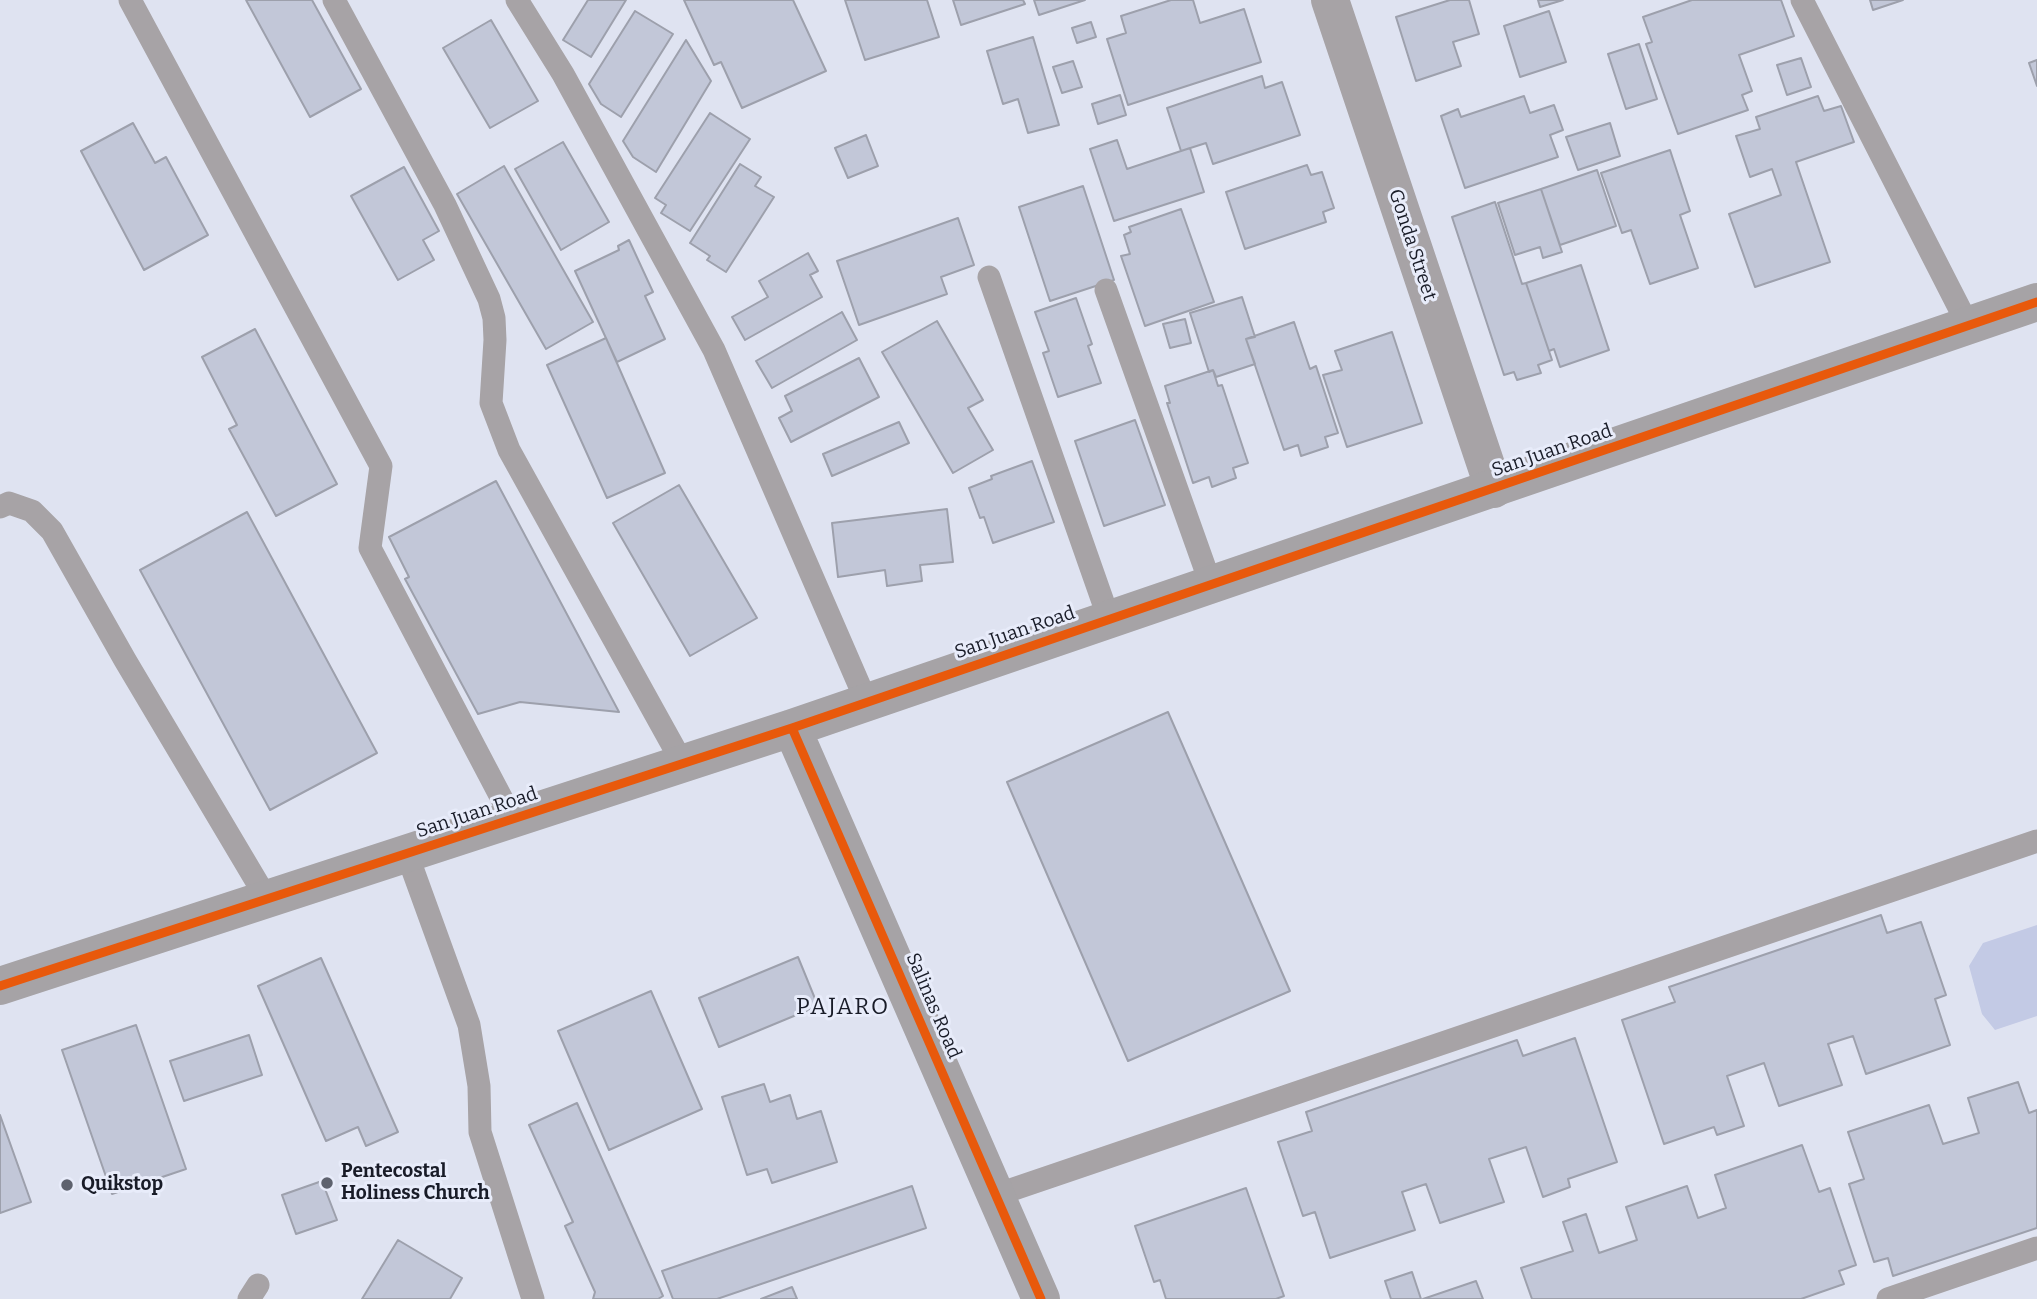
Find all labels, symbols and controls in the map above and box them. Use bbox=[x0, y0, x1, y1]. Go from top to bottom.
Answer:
street label: Gonda Street bbox=[1383, 186, 1441, 304]
street label: San Juan Road bbox=[1489, 420, 1615, 482]
street label: San Juan Road bbox=[952, 602, 1078, 664]
street label: San Juan Road bbox=[414, 783, 540, 843]
street label: Salinas Road bbox=[901, 950, 965, 1062]
district label: PAJARO bbox=[797, 994, 889, 1022]
place label: Pentecostal Holiness Church bbox=[341, 1161, 489, 1205]
place label: Quikstop bbox=[81, 1174, 163, 1196]
marker: Pentecostal Holiness Church bbox=[319, 1175, 335, 1191]
marker: Quikstop bbox=[59, 1177, 75, 1193]

